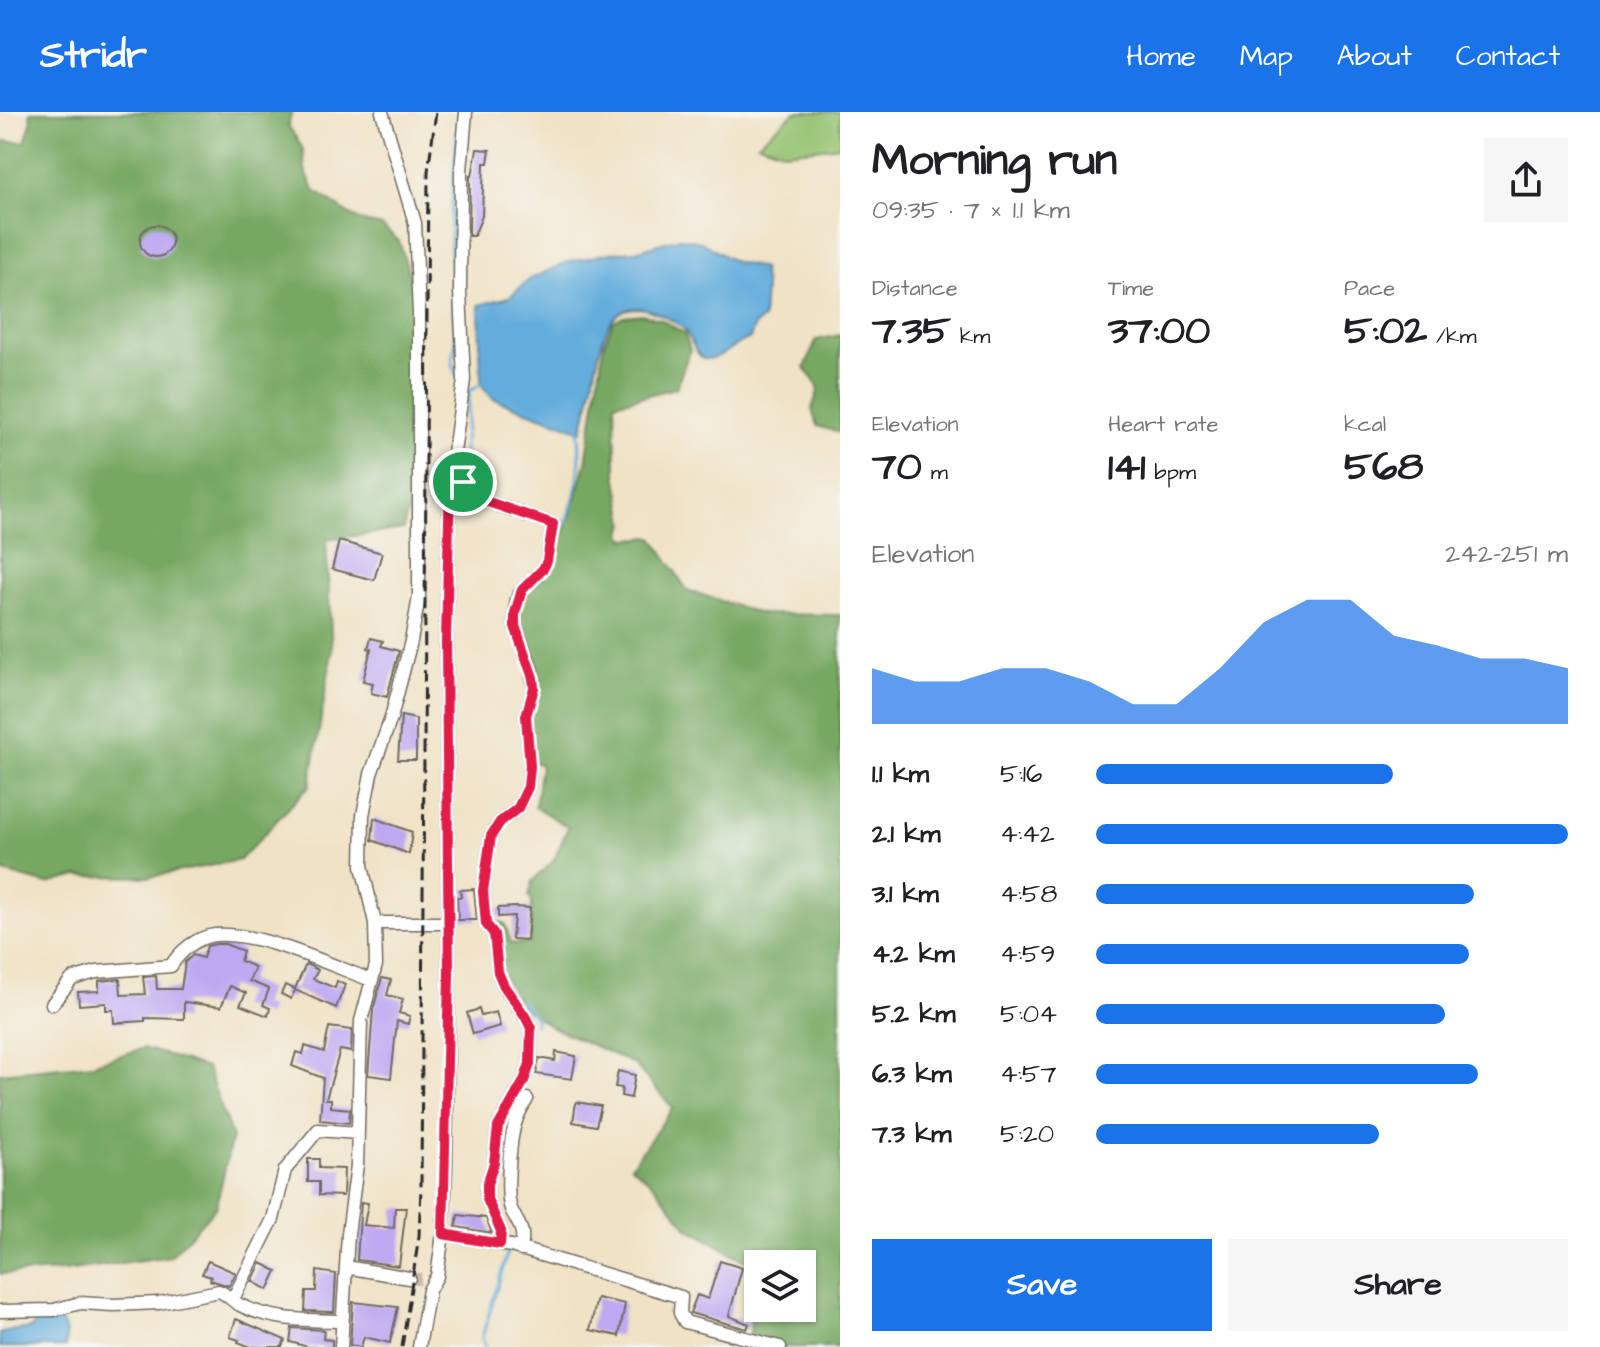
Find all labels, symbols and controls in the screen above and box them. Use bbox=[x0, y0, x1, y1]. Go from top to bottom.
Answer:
text: Stridr bbox=[40, 30, 147, 82]
text: Home bbox=[1126, 37, 1196, 76]
text: Map bbox=[1240, 37, 1293, 76]
text: About bbox=[1337, 37, 1412, 76]
text: Contact bbox=[1456, 37, 1560, 76]
text: Morning run bbox=[872, 131, 1117, 192]
button: share bbox=[1484, 138, 1568, 222]
text: 09:35 · 7 × 1.1 km bbox=[872, 192, 1070, 228]
text: Distance bbox=[872, 273, 958, 304]
text: Time bbox=[1108, 273, 1154, 304]
text: Pace bbox=[1344, 273, 1395, 304]
text: 7.35 bbox=[872, 304, 951, 359]
text: 37:00 bbox=[1108, 304, 1210, 359]
text: 5:02 bbox=[1344, 304, 1427, 359]
text: km bbox=[951, 321, 990, 352]
text: /km bbox=[1427, 321, 1477, 352]
text: Elevation bbox=[872, 409, 959, 440]
text: Heart rate bbox=[1108, 409, 1218, 440]
text: kcal bbox=[1344, 409, 1386, 440]
text: 70 bbox=[872, 440, 922, 495]
text: 141 bbox=[1108, 440, 1145, 495]
text: 568 bbox=[1344, 440, 1423, 495]
pin bbox=[429, 448, 497, 516]
text: m bbox=[922, 457, 948, 488]
text: bpm bbox=[1145, 457, 1196, 488]
icon: arrive bbox=[441, 460, 485, 504]
text: Elevation bbox=[872, 536, 974, 572]
text: 242–251 m bbox=[1445, 536, 1568, 572]
text: 1.1 km bbox=[872, 756, 929, 792]
text: 5:16 bbox=[1000, 756, 1042, 792]
text: 2.1 km bbox=[872, 816, 940, 852]
text: 4:42 bbox=[1000, 816, 1055, 852]
text: 3.1 km bbox=[872, 876, 939, 912]
text: 4:58 bbox=[1000, 876, 1057, 912]
text: 4.2 km bbox=[872, 936, 955, 972]
text: 4:59 bbox=[1000, 936, 1055, 972]
text: 5.2 km bbox=[872, 996, 956, 1032]
text: 5:04 bbox=[1000, 996, 1057, 1032]
text: 6.3 km bbox=[872, 1056, 952, 1092]
text: 4:57 bbox=[1000, 1056, 1056, 1092]
text: 7.3 km bbox=[872, 1116, 952, 1152]
text: 5:20 bbox=[1000, 1116, 1054, 1152]
button: Save bbox=[872, 1239, 1212, 1331]
button: Share bbox=[1228, 1239, 1568, 1331]
map controls bbox=[744, 1250, 816, 1322]
button: layers bbox=[744, 1250, 816, 1322]

